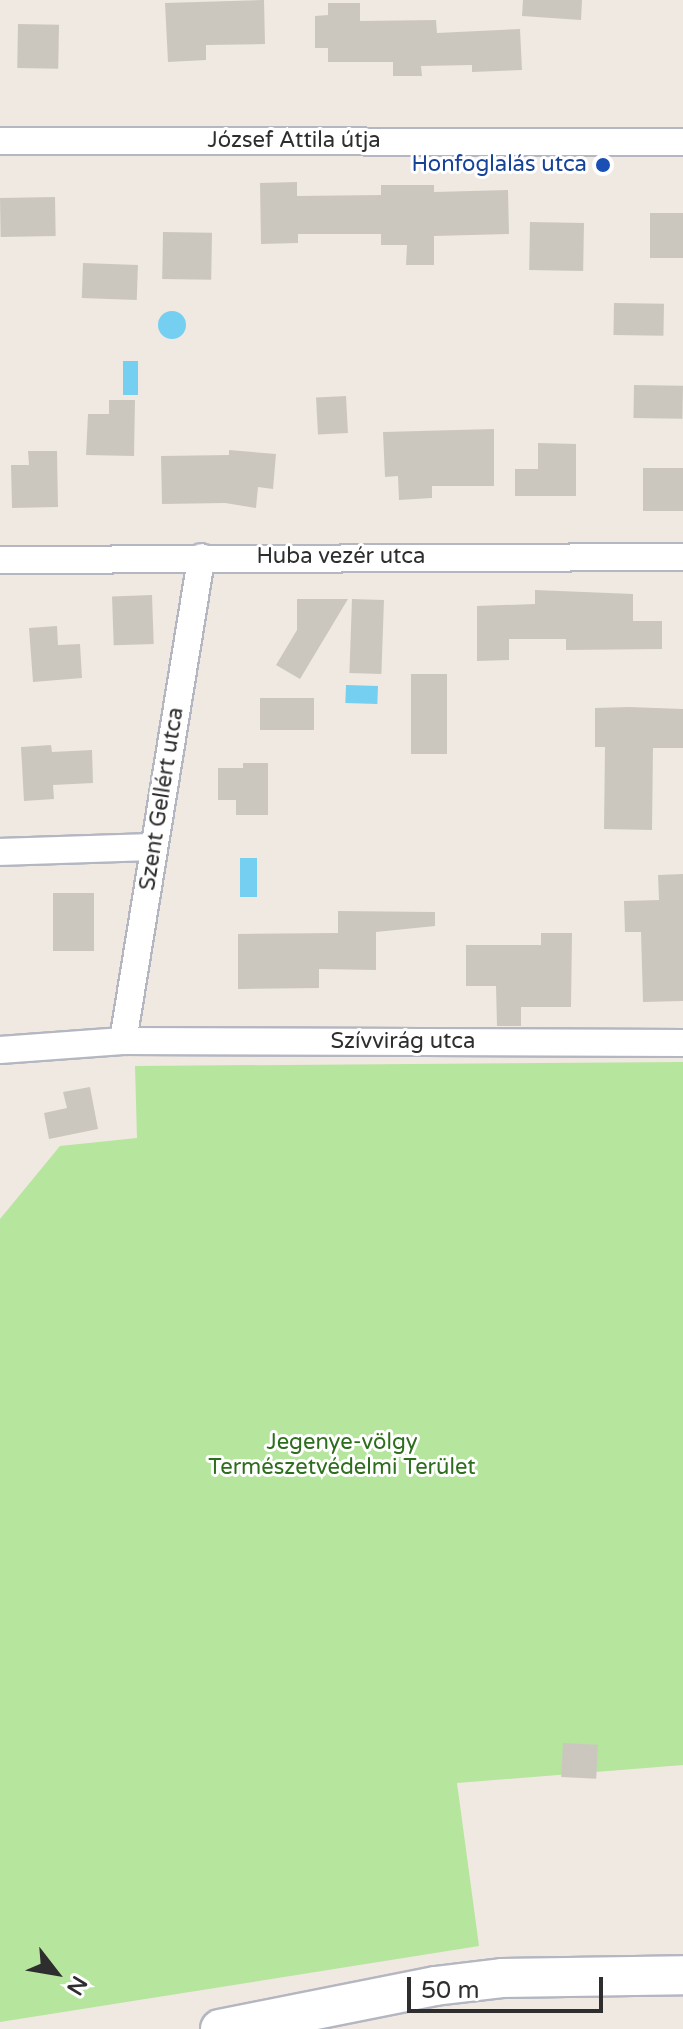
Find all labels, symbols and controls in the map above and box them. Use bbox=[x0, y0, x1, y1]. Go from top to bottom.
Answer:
street label: József Attila útja bbox=[207, 128, 381, 154]
place label: Honfoglalás utca bbox=[411, 152, 587, 178]
marker: Honfoglalás utca bbox=[594, 156, 612, 174]
street label: Huba vezér utca bbox=[257, 544, 425, 570]
street label: Szent Gellért utca bbox=[134, 706, 190, 892]
street label: Szívvirág utca bbox=[331, 1029, 475, 1055]
park label: Jegenye-völgy Természetvédelmi Terület bbox=[208, 1429, 476, 1480]
north arrow bbox=[16, 1933, 96, 2013]
scale bar bbox=[411, 1961, 607, 2011]
text: N bbox=[61, 1971, 92, 2000]
text: 50 m bbox=[421, 1976, 479, 2005]

